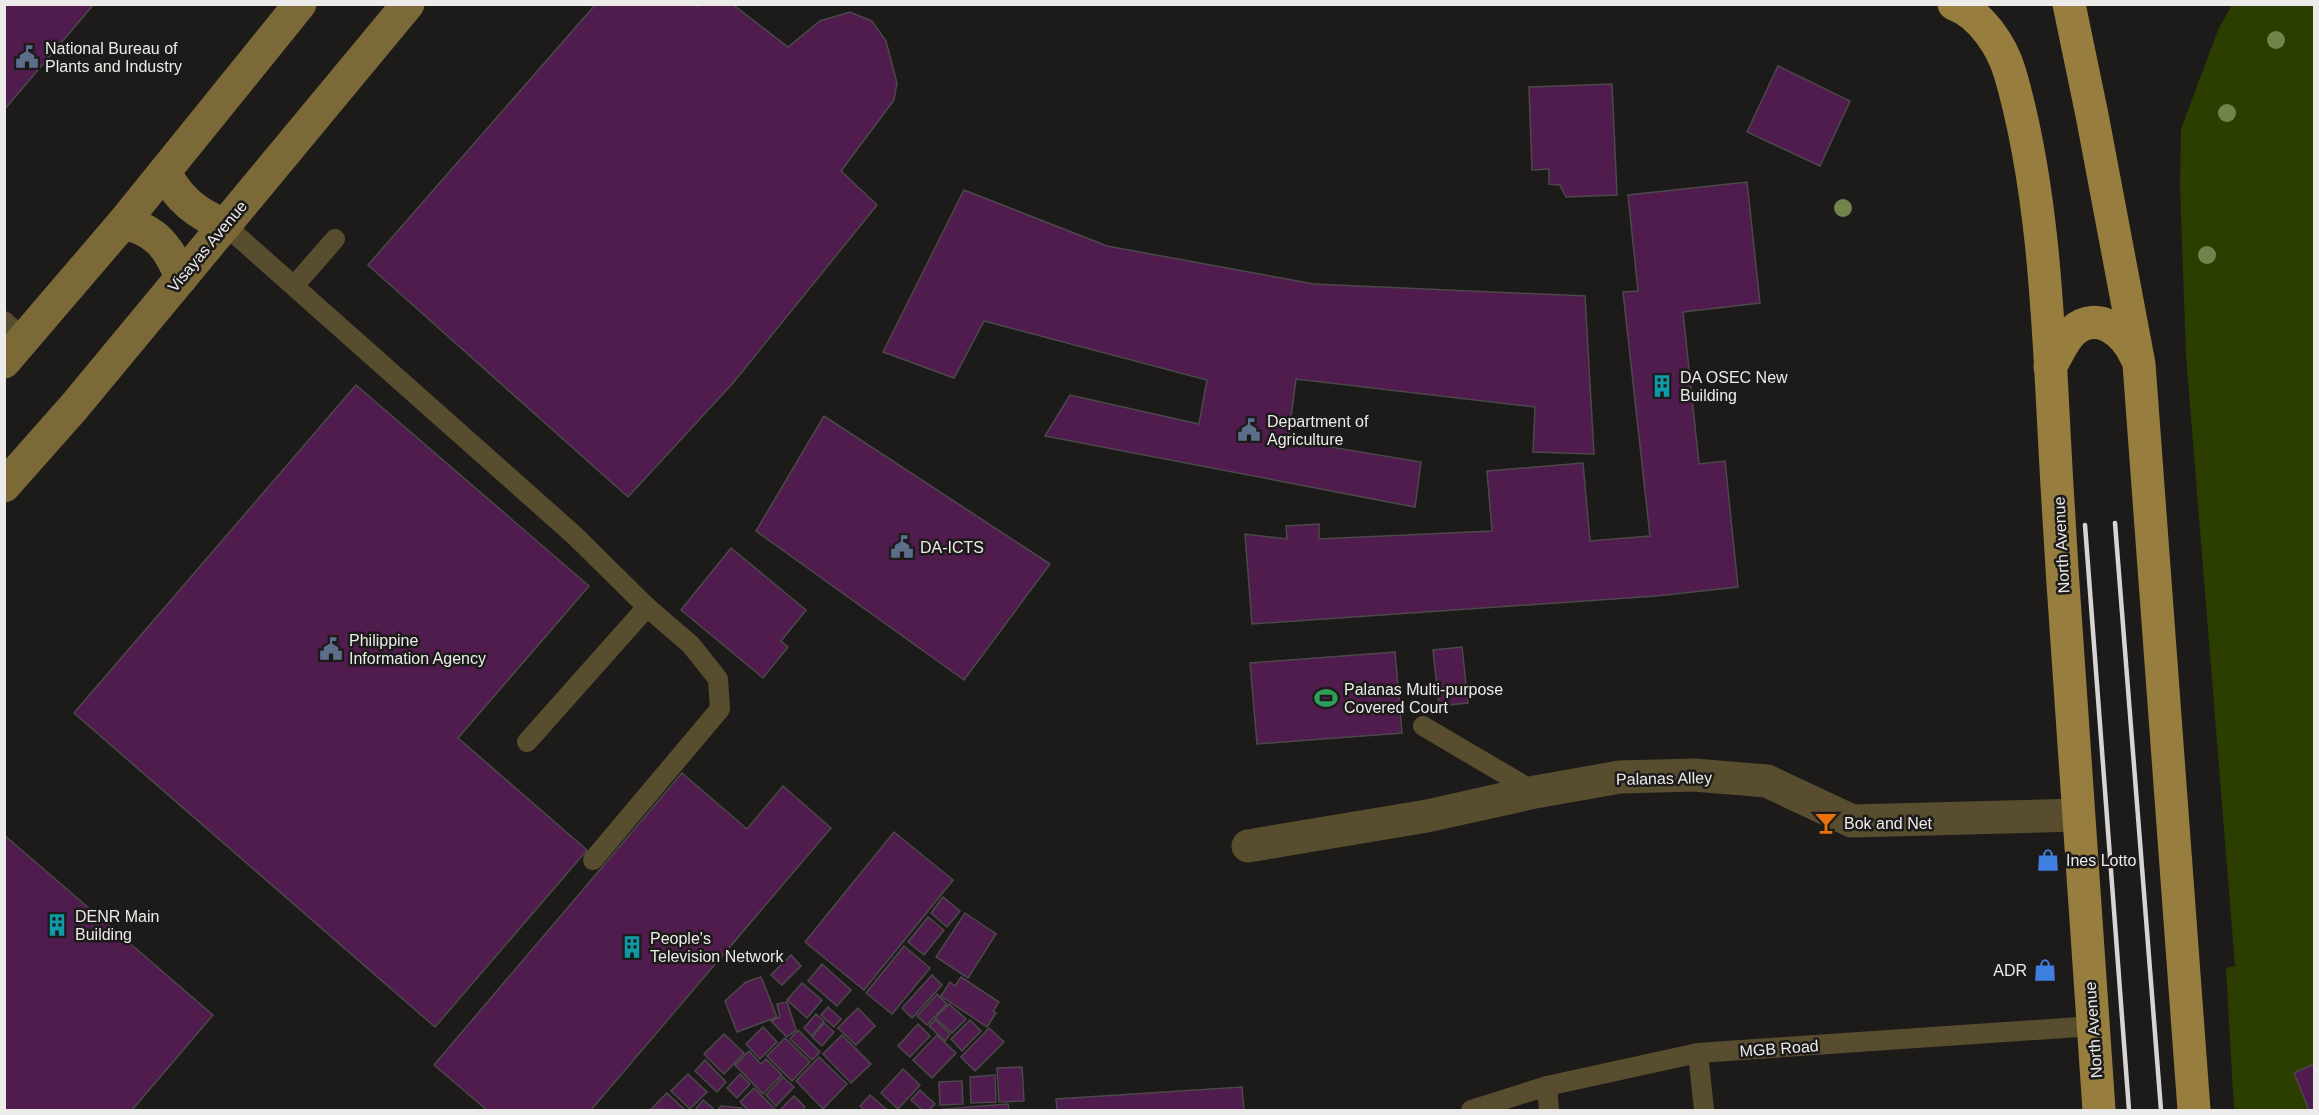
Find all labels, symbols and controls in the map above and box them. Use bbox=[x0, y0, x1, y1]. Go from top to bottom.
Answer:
place label: National Bureau of Plants and Industry bbox=[45, 40, 182, 75]
public building icon: National Bureau of Plants and Industry bbox=[14, 44, 40, 70]
street label: Visayas Avenue bbox=[164, 197, 250, 295]
place label: DA OSEC New Building bbox=[1680, 369, 1788, 404]
building icon: DA OSEC New Building bbox=[1649, 373, 1675, 399]
place label: Department of Agriculture bbox=[1267, 413, 1369, 448]
public building icon: Department of Agriculture bbox=[1236, 417, 1262, 443]
street label: North Avenue bbox=[2050, 496, 2073, 594]
public building icon: DA-ICTS bbox=[889, 534, 915, 560]
place label: DA-ICTS bbox=[920, 539, 984, 556]
place label: Philippine Information Agency bbox=[349, 632, 486, 667]
public building icon: Philippine Information Agency bbox=[318, 636, 344, 662]
place label: Palanas Multi-purpose Covered Court bbox=[1344, 681, 1503, 716]
sports icon: Palanas Multi-purpose Covered Court bbox=[1313, 685, 1339, 711]
street label: Palanas Alley bbox=[1616, 769, 1712, 788]
bar icon: Bok and Net bbox=[1813, 810, 1839, 836]
place label: Bok and Net bbox=[1844, 815, 1933, 832]
shop icon: Ines Lotto bbox=[2035, 847, 2061, 873]
place label: Ines Lotto bbox=[2066, 852, 2136, 869]
place label: DENR Main Building bbox=[75, 908, 159, 943]
building icon: DENR Main Building bbox=[44, 912, 70, 938]
place label: People's Television Network bbox=[650, 930, 784, 965]
building icon: People's Television Network bbox=[619, 934, 645, 960]
shop icon: ADR bbox=[2032, 957, 2058, 983]
place label: ADR bbox=[1993, 962, 2027, 979]
street label: North Avenue bbox=[2082, 981, 2105, 1079]
street label: MGB Road bbox=[1739, 1037, 1819, 1060]

